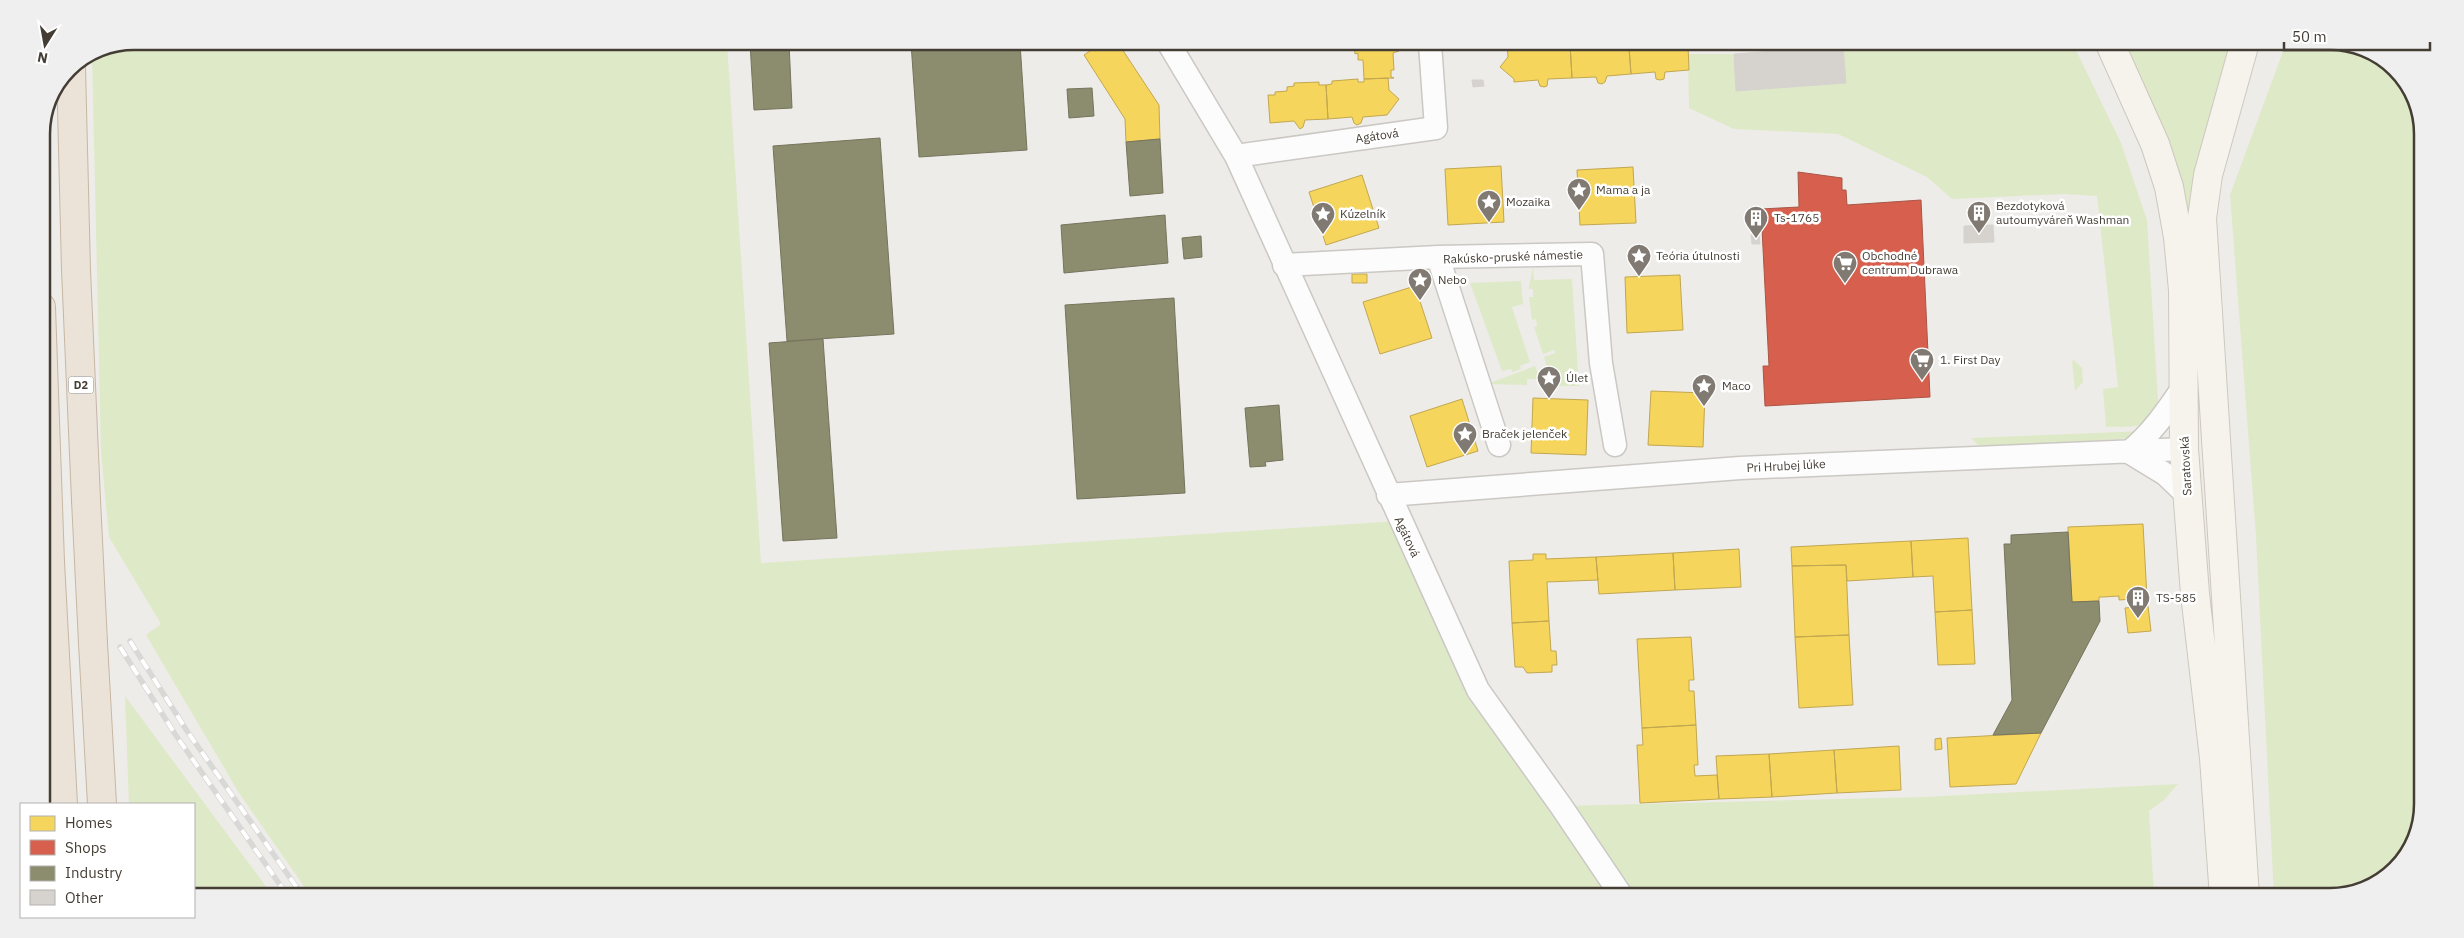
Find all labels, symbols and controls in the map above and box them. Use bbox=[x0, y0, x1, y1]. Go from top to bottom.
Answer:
north arrow bbox=[20, 20, 70, 70]
scale bar bbox=[2284, 20, 2430, 52]
text: 50 m bbox=[2292, 27, 2327, 46]
text: N bbox=[36, 48, 49, 68]
street label: Agátová bbox=[1354, 125, 1400, 146]
place icon: Mama a ja bbox=[1566, 177, 1592, 211]
place label: Mama a ja bbox=[1596, 182, 1651, 197]
place icon: Mozaika bbox=[1476, 189, 1502, 223]
place label: Mozaika bbox=[1506, 194, 1551, 209]
place label: Bezdotyková autoumyváreň Washman bbox=[1996, 198, 2129, 227]
building icon: Bezdotyková autoumyváreň Washman bbox=[1966, 200, 1992, 234]
place icon: Kúzelník bbox=[1310, 201, 1336, 235]
building icon: Ts-1765 bbox=[1743, 205, 1769, 239]
place label: Kúzelník bbox=[1340, 206, 1386, 221]
place label: Ts-1765 bbox=[1774, 210, 1819, 225]
place icon: Teória útulnosti bbox=[1626, 243, 1652, 277]
street label: Rakúsko-pruské námestie bbox=[1443, 247, 1584, 266]
place label: Teória útulnosti bbox=[1656, 248, 1740, 263]
place label: Obchodné centrum Dubrawa bbox=[1862, 248, 1959, 277]
supermarket icon: Obchodné centrum Dubrawa bbox=[1832, 250, 1858, 284]
place icon: Nebo bbox=[1407, 267, 1433, 301]
place label: Nebo bbox=[1438, 272, 1467, 287]
supermarket icon: 1. First Day bbox=[1909, 347, 1935, 381]
place label: 1. First Day bbox=[1940, 352, 2001, 367]
place icon: Úlet bbox=[1536, 365, 1562, 399]
place label: Úlet bbox=[1566, 370, 1588, 385]
place icon: Maco bbox=[1691, 373, 1717, 407]
road number: D2 bbox=[68, 376, 94, 394]
place label: Maco bbox=[1722, 378, 1751, 393]
place icon: Braček jelenček bbox=[1452, 421, 1478, 455]
place label: Braček jelenček bbox=[1482, 426, 1568, 441]
street label: Saratovská bbox=[2176, 435, 2195, 496]
street label: Pri Hrubej lúke bbox=[1746, 456, 1826, 475]
street label: Agátová bbox=[1391, 514, 1424, 560]
building icon: TS-585 bbox=[2125, 585, 2151, 619]
place label: TS-585 bbox=[2156, 590, 2196, 605]
legend bbox=[20, 803, 195, 918]
text: Homes bbox=[65, 813, 113, 832]
text: Shops bbox=[65, 838, 107, 857]
text: Industry bbox=[65, 863, 123, 882]
text: Other bbox=[65, 888, 104, 907]

